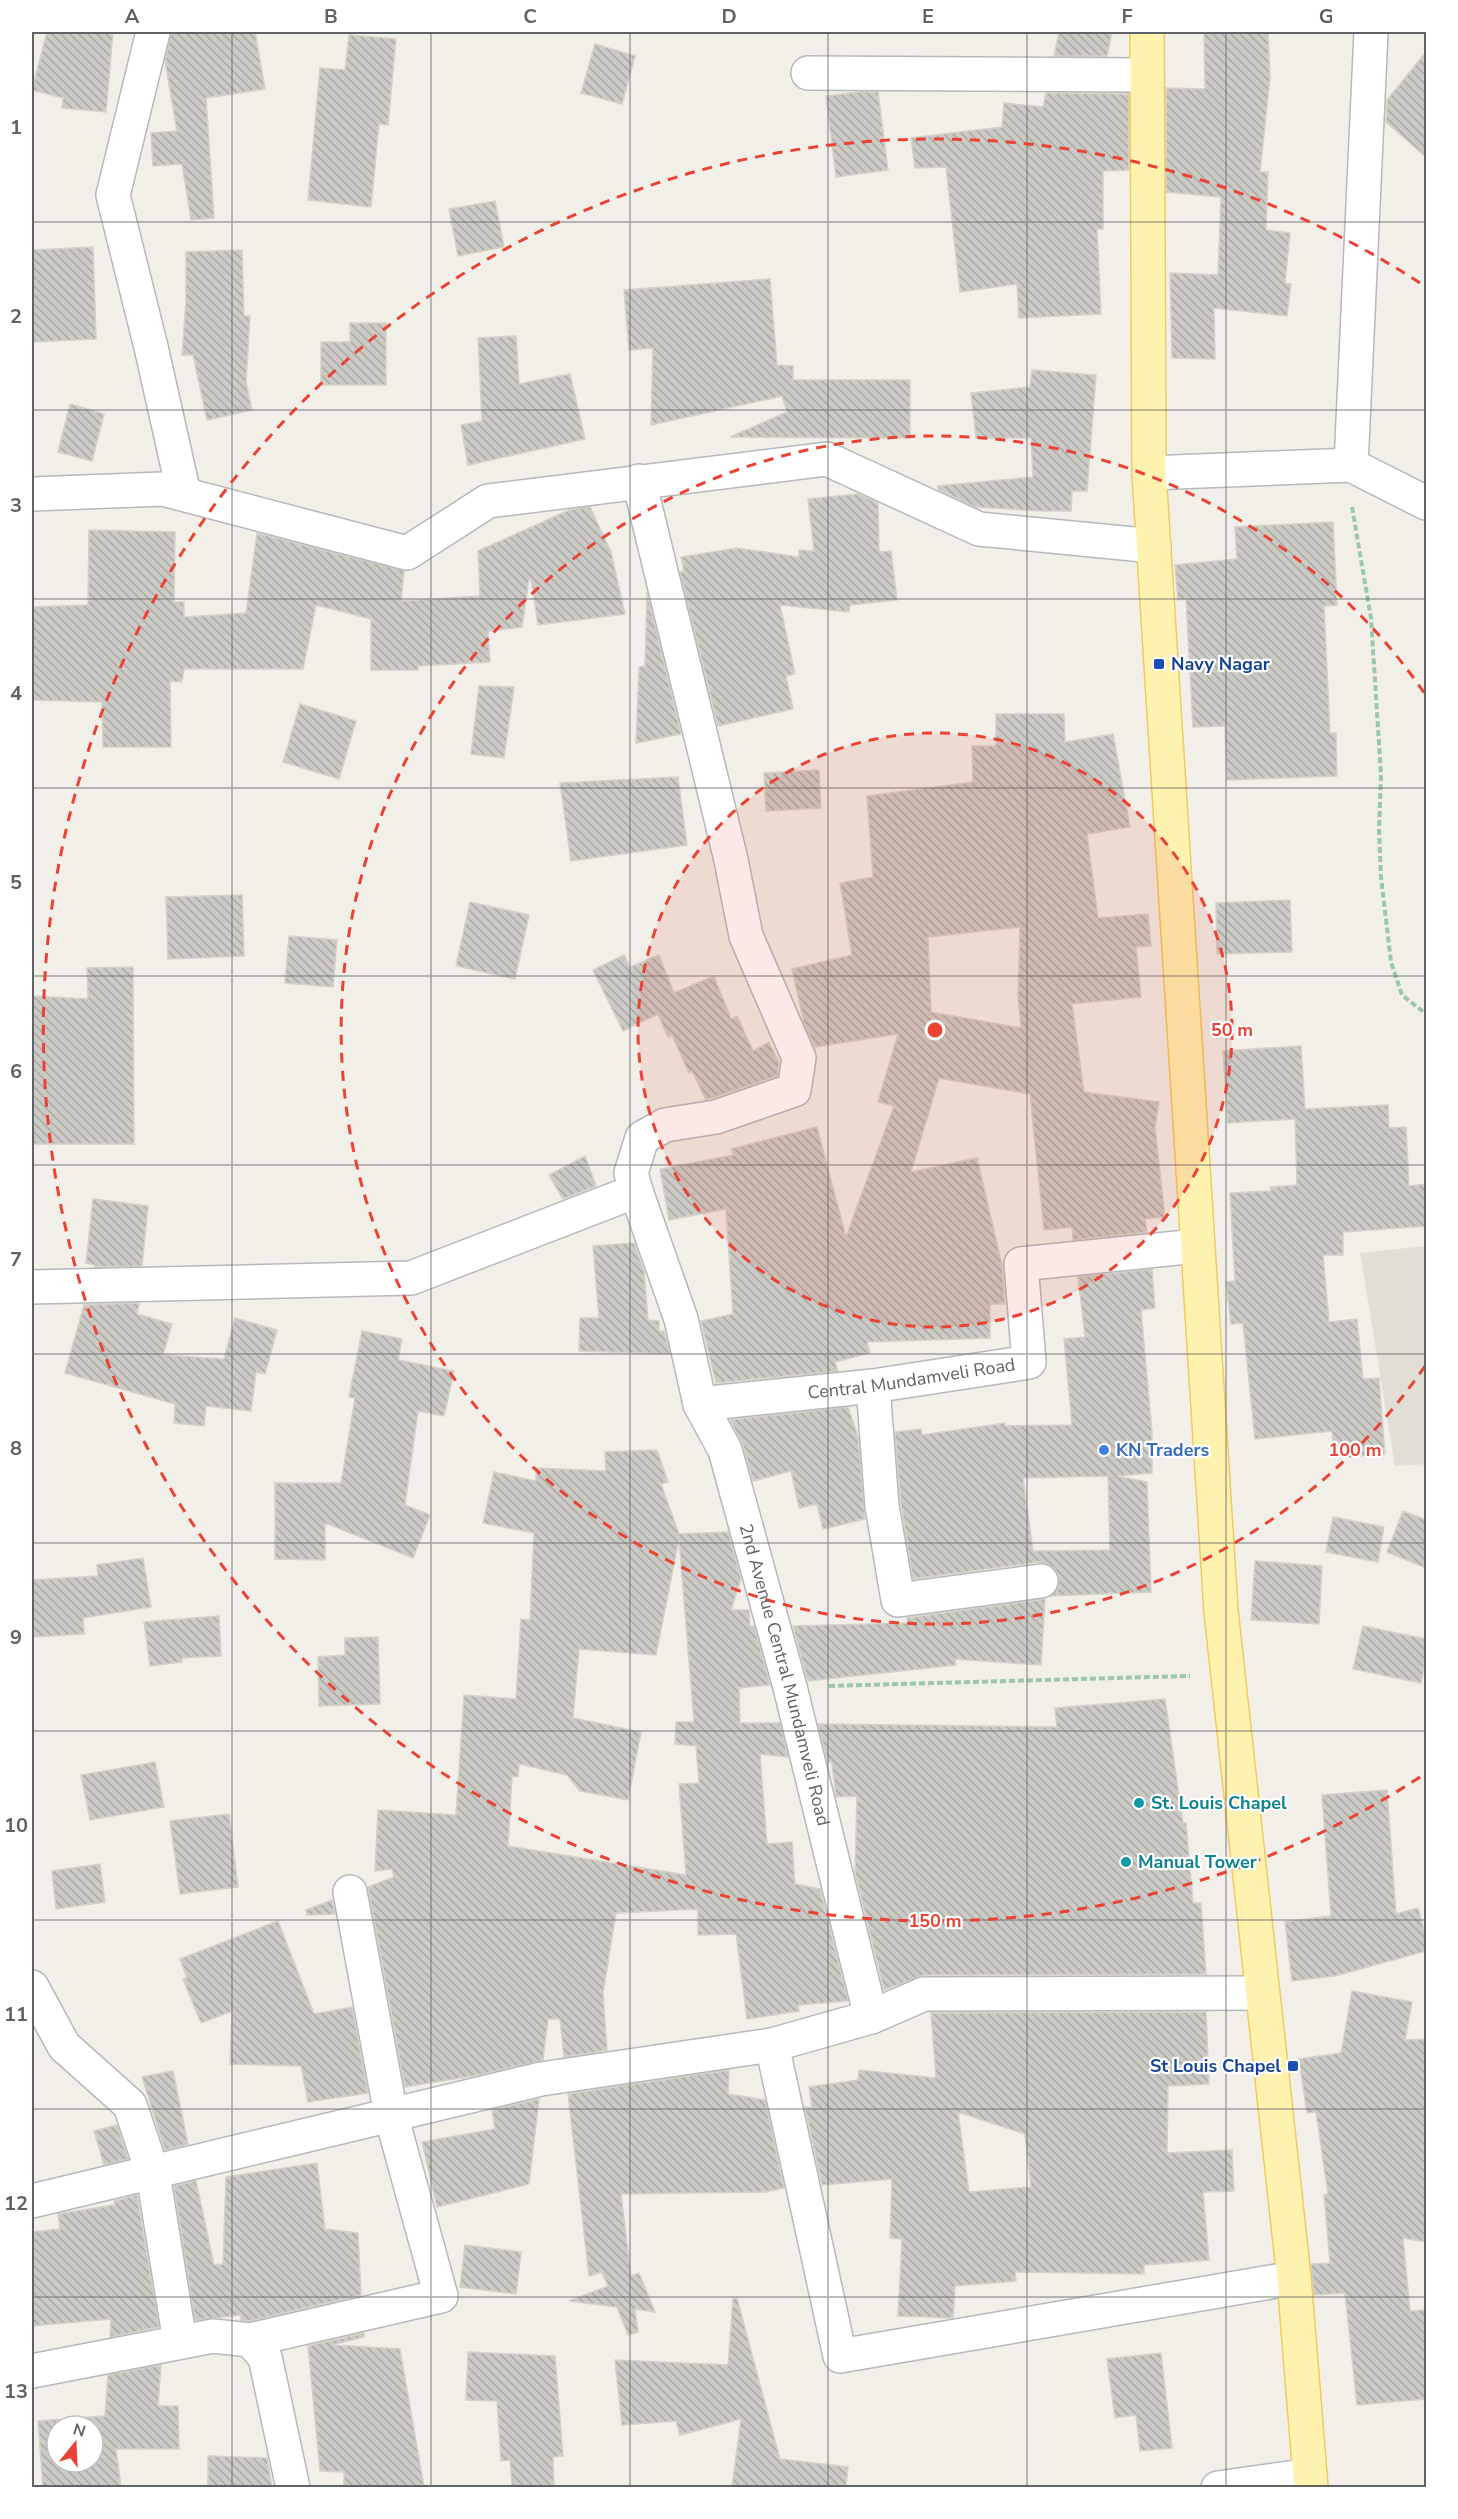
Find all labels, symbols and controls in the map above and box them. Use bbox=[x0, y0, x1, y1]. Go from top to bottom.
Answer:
text: A bbox=[125, 3, 140, 30]
text: B bbox=[324, 3, 338, 30]
text: C bbox=[523, 3, 537, 30]
text: D bbox=[721, 3, 737, 30]
text: E bbox=[922, 3, 934, 30]
text: F bbox=[1121, 3, 1133, 30]
text: G bbox=[1319, 3, 1333, 30]
text: 1 bbox=[10, 114, 22, 141]
text: 2 bbox=[10, 303, 22, 330]
text: 3 bbox=[10, 492, 22, 519]
place label: Navy Nagar bbox=[1171, 652, 1270, 676]
marker: Navy Nagar bbox=[1152, 657, 1166, 671]
text: 4 bbox=[10, 680, 22, 707]
text: 5 bbox=[10, 869, 22, 896]
text: 50 m bbox=[1211, 1018, 1253, 1042]
centre of rings bbox=[925, 1020, 945, 1040]
text: 6 bbox=[10, 1058, 22, 1085]
text: 7 bbox=[10, 1246, 22, 1273]
street label: Central Mundamveli Road bbox=[806, 1352, 1017, 1405]
text: 8 bbox=[10, 1435, 22, 1462]
place label: KN Traders bbox=[1116, 1438, 1209, 1462]
text: 100 m bbox=[1328, 1438, 1382, 1462]
marker: KN Traders bbox=[1097, 1443, 1111, 1457]
street label: 2nd Avenue Central Mundamveli Road bbox=[734, 1521, 836, 1828]
text: 9 bbox=[10, 1624, 22, 1651]
place label: St. Louis Chapel bbox=[1151, 1791, 1287, 1815]
marker: St. Louis Chapel bbox=[1132, 1796, 1146, 1810]
text: 10 bbox=[4, 1812, 28, 1839]
place label: Manual Tower bbox=[1138, 1850, 1257, 1874]
marker: Manual Tower bbox=[1119, 1855, 1133, 1869]
text: 150 m bbox=[908, 1909, 962, 1933]
text: 11 bbox=[4, 2001, 28, 2028]
place label: St Louis Chapel bbox=[1150, 2054, 1281, 2078]
marker: St Louis Chapel bbox=[1286, 2059, 1300, 2073]
text: 12 bbox=[4, 2190, 28, 2217]
text: 13 bbox=[4, 2378, 28, 2405]
north arrow bbox=[45, 2414, 105, 2474]
text: N bbox=[70, 2418, 88, 2443]

